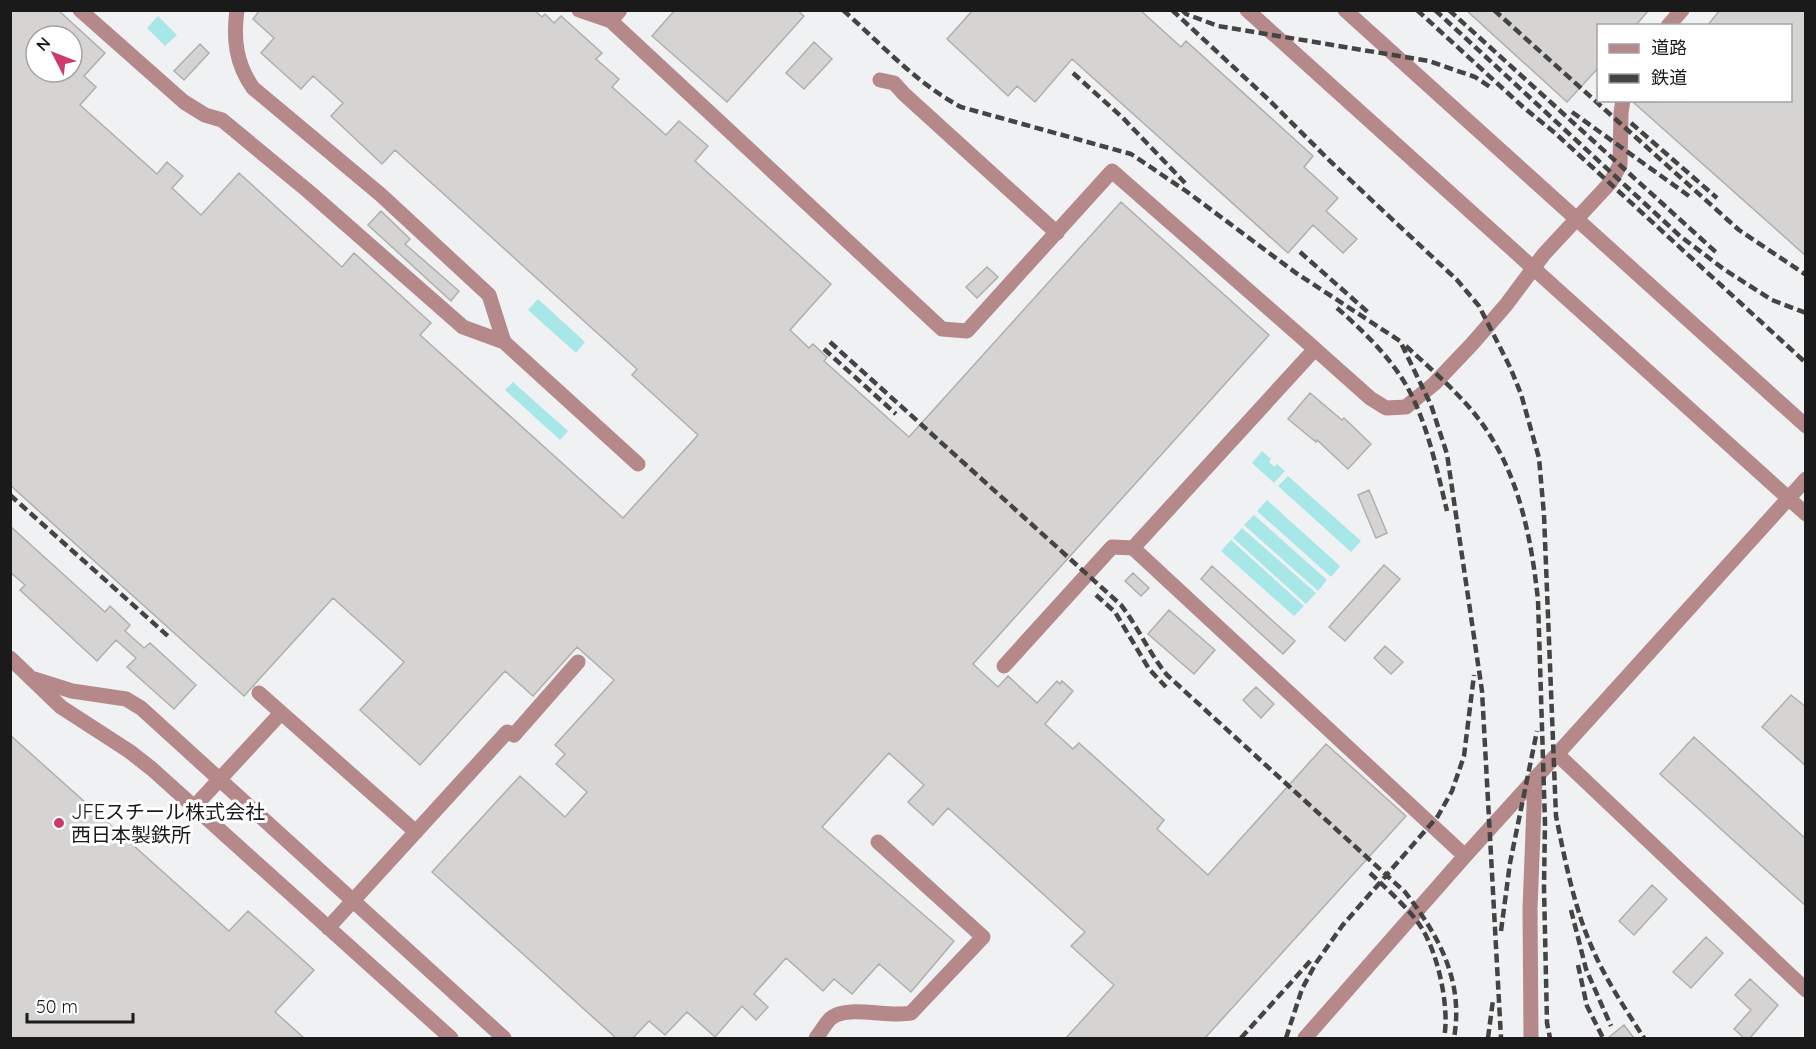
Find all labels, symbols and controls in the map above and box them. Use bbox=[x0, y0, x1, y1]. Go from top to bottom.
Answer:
north arrow bbox=[24, 24, 84, 84]
legend bbox=[1597, 24, 1792, 102]
text: N bbox=[31, 33, 54, 55]
text: 道路 bbox=[1651, 36, 1687, 59]
text: 鉄道 bbox=[1651, 66, 1687, 89]
place label: JFEスチール株式会社 西日本製鉄所 bbox=[71, 799, 265, 847]
marker: JFEスチール株式会社 西日本製鉄所 bbox=[52, 816, 66, 830]
scale bar bbox=[27, 986, 134, 1024]
text: 50 m bbox=[36, 995, 78, 1018]

